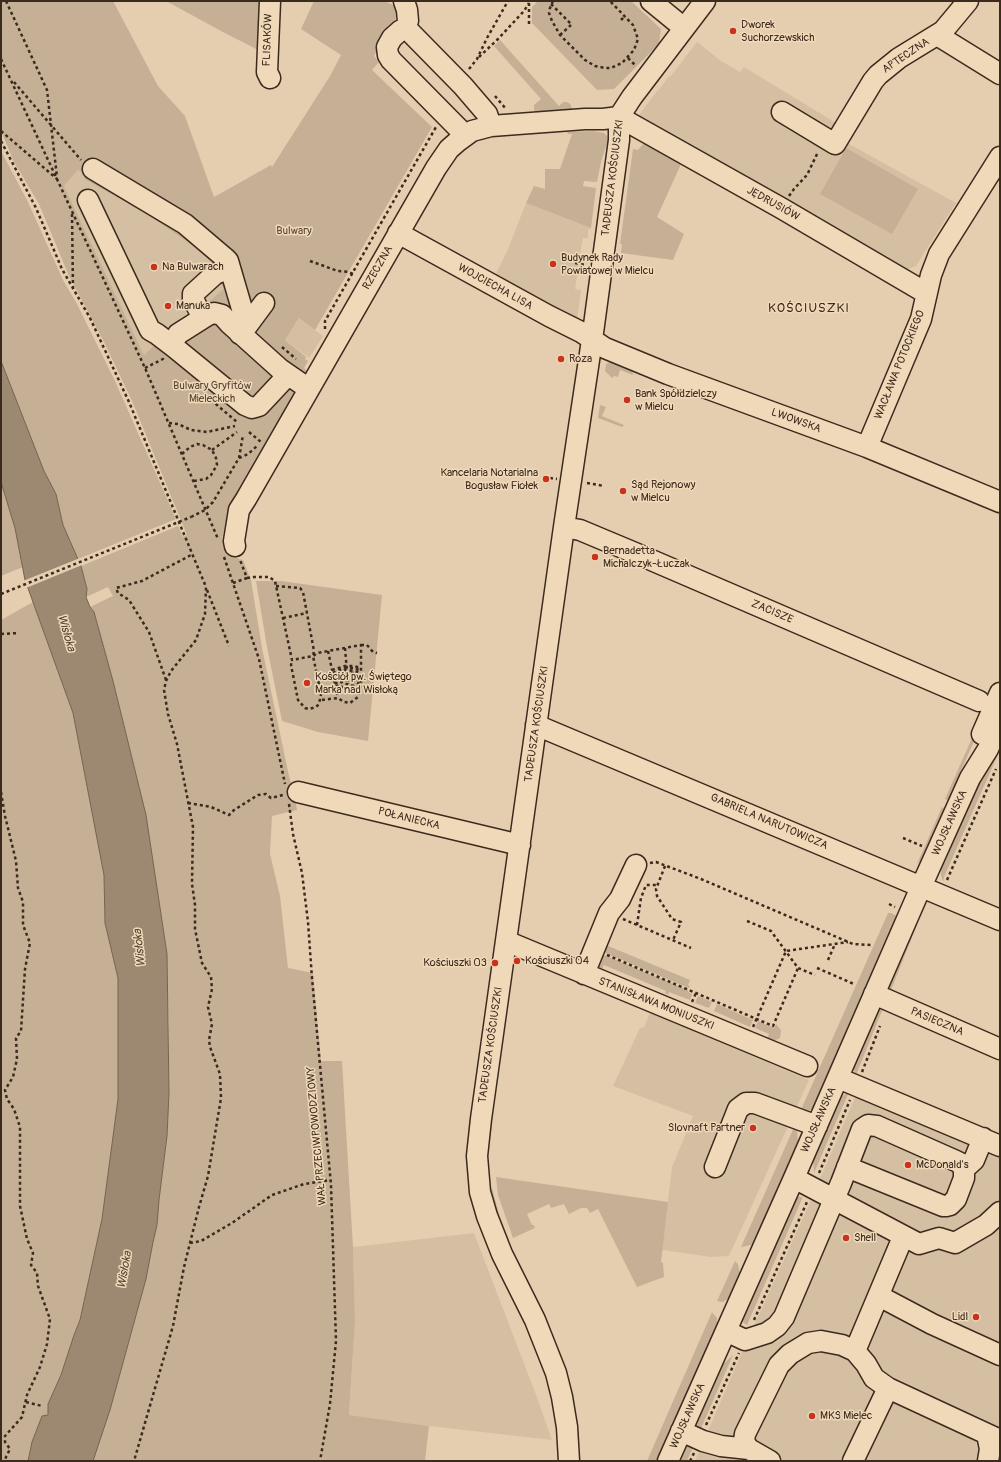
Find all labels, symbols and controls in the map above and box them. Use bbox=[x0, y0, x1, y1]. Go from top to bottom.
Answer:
street label: FLISAKÓW bbox=[260, 13, 276, 67]
place label: Dworek Suchorzewskich bbox=[741, 18, 814, 44]
marker: Dworek Suchorzewskich bbox=[728, 26, 738, 36]
street label: APTECZNA bbox=[880, 35, 932, 77]
street label: TADEUSZA KOŚCIUSZKI bbox=[599, 119, 627, 237]
street label: JĘDRUSIÓW bbox=[744, 184, 802, 224]
park label: Bulwary bbox=[276, 224, 312, 238]
street label: RZECZNA bbox=[360, 244, 396, 292]
place label: Budynek Rady Powiatowej w Mielcu bbox=[561, 251, 654, 277]
marker: Budynek Rady Powiatowej w Mielcu bbox=[548, 259, 558, 269]
place label: Na Bulwarach bbox=[162, 260, 224, 274]
street label: WOJCIECHA LISA bbox=[455, 261, 535, 313]
marker: Na Bulwarach bbox=[149, 262, 159, 272]
place label: Manuka bbox=[176, 299, 210, 313]
marker: Manuka bbox=[163, 301, 173, 311]
district label: KOŚCIUSZKI bbox=[768, 301, 850, 317]
street label: WACŁAWA POTOCKIEGO bbox=[872, 309, 928, 421]
place label: Roza bbox=[569, 352, 592, 366]
marker: Roza bbox=[556, 354, 566, 364]
park label: Bulwary Gryfitów Mieleckich bbox=[173, 379, 251, 405]
place label: Bank Spółdzielczy w Mielcu bbox=[635, 387, 717, 413]
marker: Bank Spółdzielczy w Mielcu bbox=[622, 395, 632, 405]
street label: LWOWSKA bbox=[769, 406, 823, 436]
place label: Kancelaria Notarialna Bogusław Fiołek bbox=[440, 466, 538, 492]
marker: Kancelaria Notarialna Bogusław Fiołek bbox=[541, 474, 551, 484]
place label: Sąd Rejonowy w Mielcu bbox=[631, 478, 695, 504]
marker: Sąd Rejonowy w Mielcu bbox=[618, 486, 628, 496]
place label: Bernadetta Michalczyk-Łuczak bbox=[603, 544, 689, 570]
marker: Bernadetta Michalczyk-Łuczak bbox=[590, 552, 600, 562]
street label: ZACISZE bbox=[749, 597, 795, 627]
water label: Wisłoka bbox=[54, 613, 78, 653]
street label: TADEUSZA KOŚCIUSZKI bbox=[522, 665, 552, 783]
place label: Kościół pw. Świętego Marka nad Wisłoką bbox=[315, 670, 412, 696]
marker: Kościół pw. Świętego Marka nad Wisłoką bbox=[302, 678, 312, 688]
street label: WOJSŁAWSKA bbox=[930, 788, 970, 858]
street label: GABRIELA NARUTOWICZA bbox=[708, 791, 830, 853]
street label: POŁANIECKA bbox=[377, 805, 441, 833]
water label: Wisłoka bbox=[131, 928, 149, 968]
place label: Kościuszki 04 bbox=[525, 954, 589, 968]
place label: Kościuszki 03 bbox=[423, 956, 487, 970]
marker: Kościuszki 04 bbox=[512, 956, 522, 966]
marker: Kościuszki 03 bbox=[490, 958, 500, 968]
street label: STANISŁAWA MONIUSZKI bbox=[596, 975, 716, 1033]
street label: TADEUSZA KOŚCIUSZKI bbox=[476, 986, 506, 1104]
street label: PASIECZNA bbox=[909, 1005, 965, 1039]
street label: WAŁ PRZECIWPOWODZIOWY bbox=[304, 1066, 330, 1206]
street label: WOJSŁAWSKA bbox=[799, 1085, 839, 1155]
place label: Slovnaft Partner bbox=[668, 1121, 745, 1135]
marker: Slovnaft Partner bbox=[748, 1123, 758, 1133]
place label: McDonald's bbox=[916, 1158, 969, 1172]
marker: McDonald's bbox=[903, 1160, 913, 1170]
place label: Shell bbox=[854, 1231, 876, 1245]
marker: Shell bbox=[841, 1233, 851, 1243]
water label: Wisłoka bbox=[115, 1250, 135, 1290]
place label: Lidl bbox=[952, 1310, 968, 1324]
marker: Lidl bbox=[971, 1312, 981, 1322]
street label: WOJSŁAWSKA bbox=[668, 1381, 708, 1451]
place label: MKS Mielec bbox=[820, 1409, 872, 1423]
marker: MKS Mielec bbox=[807, 1411, 817, 1421]

